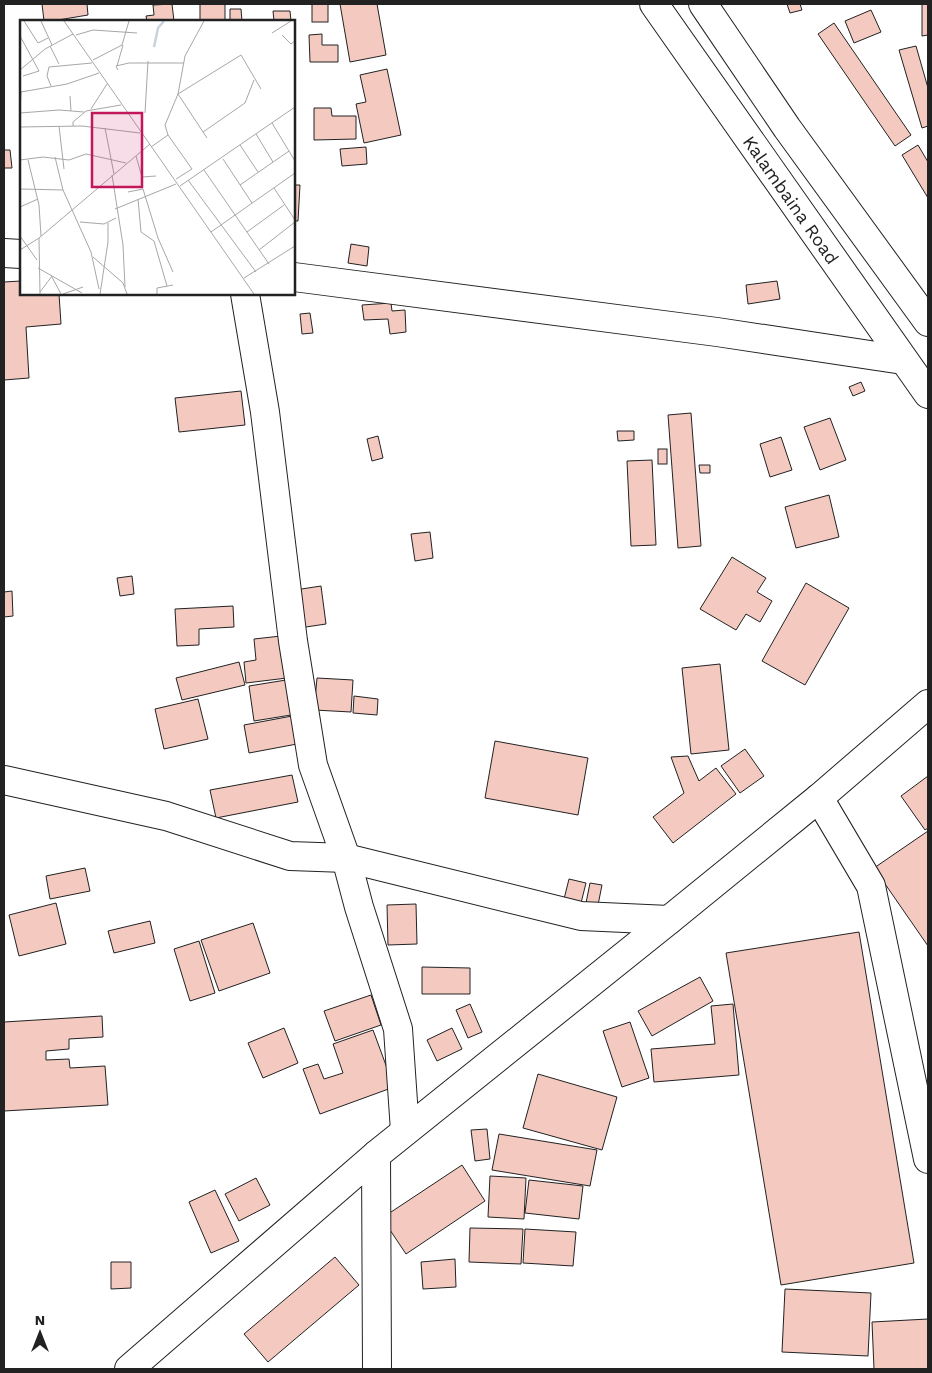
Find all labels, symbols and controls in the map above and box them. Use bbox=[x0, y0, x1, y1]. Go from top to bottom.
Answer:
inset map bbox=[20, 20, 295, 295]
street label: Kalambaina Road bbox=[739, 131, 844, 268]
north arrow bbox=[15, 1308, 65, 1358]
text: N bbox=[35, 1312, 45, 1328]

